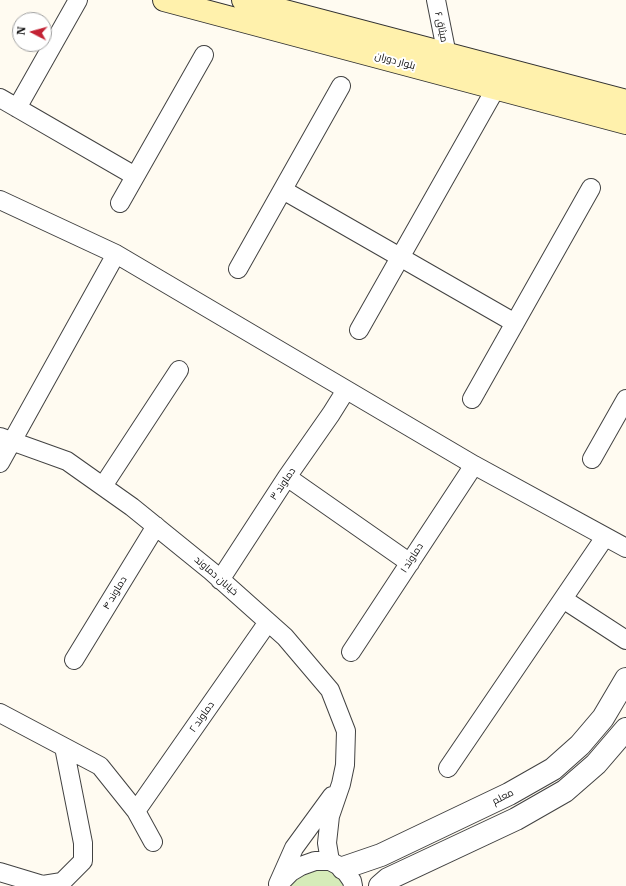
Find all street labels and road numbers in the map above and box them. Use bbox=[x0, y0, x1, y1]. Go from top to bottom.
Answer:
street label: میثاق ۶ bbox=[432, 11, 450, 43]
street label: بلوار دوران bbox=[373, 50, 417, 72]
street label: دماوند ۳ bbox=[268, 465, 298, 503]
street label: دماوند ۱ bbox=[398, 541, 426, 575]
street label: خیابان دماوند bbox=[192, 554, 240, 598]
street label: دماوند ۴ bbox=[100, 574, 130, 612]
street label: دماوند ۲ bbox=[187, 699, 217, 735]
street label: معلم bbox=[490, 787, 516, 807]

